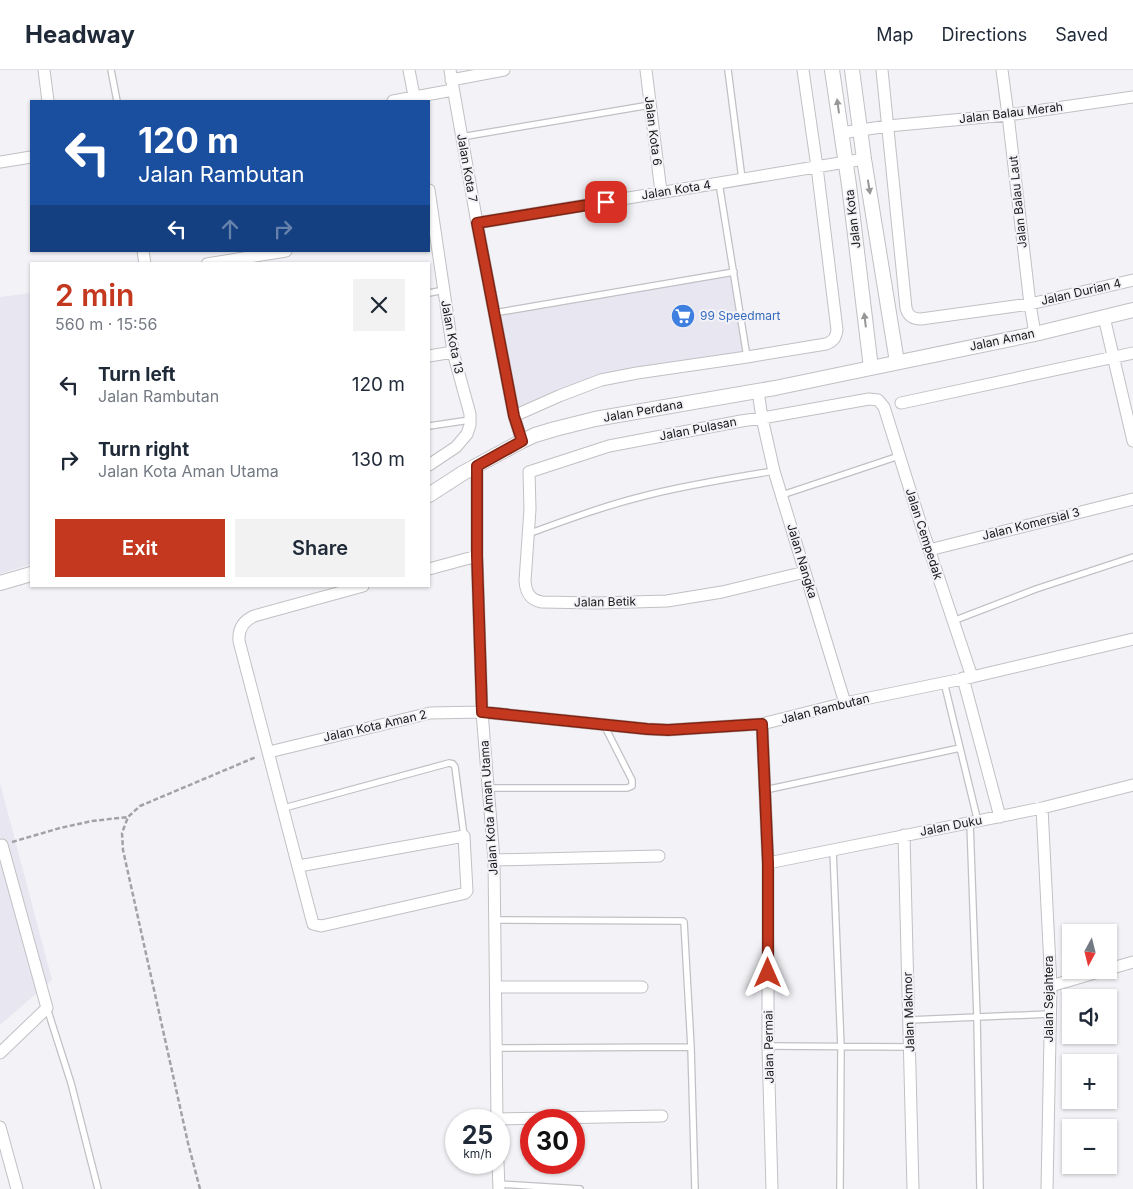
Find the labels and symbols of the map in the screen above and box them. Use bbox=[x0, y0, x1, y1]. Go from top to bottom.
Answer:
street label: Jalan Kota 6 bbox=[642, 95, 665, 167]
one-way arrow bbox=[833, 98, 841, 114]
street label: Jalan Balau Merah bbox=[958, 99, 1064, 126]
street label: Jalan Kota 7 bbox=[454, 132, 481, 204]
street label: Jalan Balau Laut bbox=[1005, 155, 1030, 249]
street label: Jalan Kota 4 bbox=[640, 177, 712, 202]
one-way arrow bbox=[865, 180, 873, 196]
pin bbox=[585, 181, 627, 223]
street label: Jalan Kota bbox=[841, 189, 864, 249]
street label: Jalan Durian 4 bbox=[1039, 275, 1123, 308]
street label: Jalan Kota 13 bbox=[438, 299, 467, 375]
supermarket icon: 99 Speedmart bbox=[670, 303, 696, 329]
place label: 99 Speedmart bbox=[700, 308, 781, 323]
one-way arrow bbox=[861, 311, 869, 327]
street label: Jalan Aman bbox=[968, 325, 1036, 354]
street label: Jalan Perdana bbox=[602, 396, 684, 425]
street label: Jalan Pulasan bbox=[658, 414, 738, 443]
street label: Jalan Cempedak bbox=[903, 486, 946, 582]
street label: Jalan Komersial 3 bbox=[980, 504, 1081, 543]
street label: Jalan Nangka bbox=[784, 522, 821, 600]
street label: Jalan Betik bbox=[574, 593, 637, 610]
street label: Jalan Rambutan bbox=[779, 690, 871, 727]
street label: Jalan Kota Aman 2 bbox=[322, 706, 428, 745]
street label: Jalan Kota Aman Utama bbox=[476, 740, 501, 876]
street label: Jalan Duku bbox=[918, 812, 983, 839]
north arrow bbox=[1062, 924, 1118, 979]
position arrow bbox=[741, 946, 793, 998]
street label: Jalan Sejahtera bbox=[1041, 955, 1056, 1043]
street label: Jalan Makmor bbox=[900, 971, 917, 1052]
street label: Jalan Permai bbox=[760, 1010, 777, 1084]
speed limit sign: 30 bbox=[520, 1109, 585, 1174]

